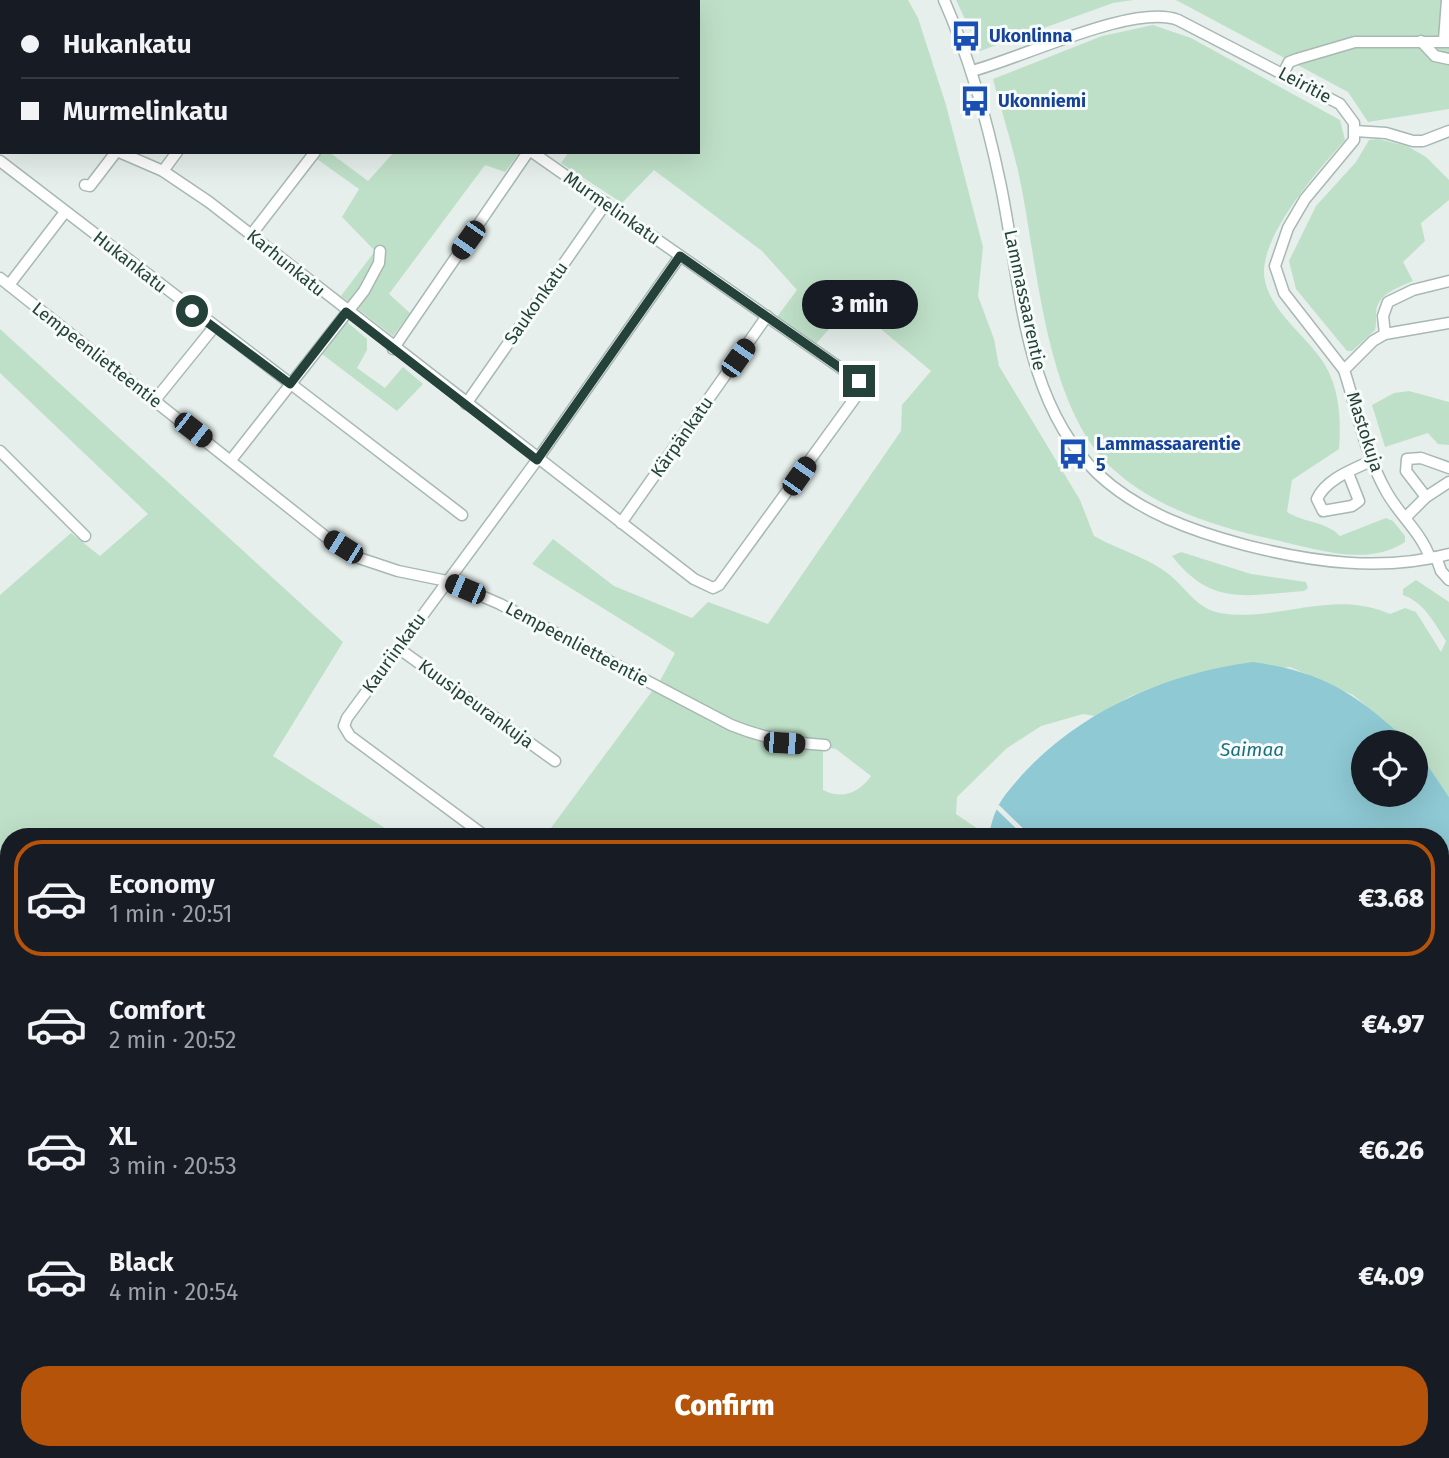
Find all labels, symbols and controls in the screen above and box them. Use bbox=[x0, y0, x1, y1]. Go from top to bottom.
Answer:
bus stop icon: Ukonlinna bbox=[949, 19, 983, 53]
place label: Ukonlinna bbox=[989, 25, 1073, 47]
text: Hukankatu bbox=[63, 29, 192, 60]
street label: Leiritie bbox=[1275, 62, 1335, 108]
bus stop icon: Ukonniemi bbox=[958, 84, 992, 118]
place label: Ukonniemi bbox=[998, 90, 1086, 112]
text: Murmelinkatu bbox=[63, 96, 228, 127]
street label: Murmelinkatu bbox=[559, 167, 665, 249]
car bbox=[448, 217, 489, 263]
street label: Karhunkatu bbox=[242, 225, 330, 301]
street label: Hukankatu bbox=[89, 226, 171, 298]
street label: Lammassaarentie bbox=[999, 228, 1051, 372]
street label: Saukonkatu bbox=[499, 257, 573, 349]
callout: 3 min bbox=[801, 280, 917, 328]
text: 3 min bbox=[832, 290, 888, 318]
route start bbox=[176, 295, 208, 327]
street label: Lempeenlietteentie bbox=[28, 297, 166, 413]
car bbox=[718, 335, 759, 381]
route end bbox=[843, 365, 875, 397]
street label: Mastokuja bbox=[1342, 389, 1388, 475]
street label: Kärpänkatu bbox=[646, 392, 718, 482]
car bbox=[170, 409, 217, 451]
place label: Lammassaarentie 5 bbox=[1096, 433, 1241, 476]
bus stop icon: Lammassaarentie 5 bbox=[1056, 437, 1090, 471]
car bbox=[779, 453, 820, 499]
car bbox=[320, 527, 367, 567]
car bbox=[442, 571, 489, 607]
street label: Lempeenlietteentie bbox=[502, 597, 652, 691]
street label: Kauriinkatu bbox=[357, 608, 431, 698]
street label: Kuusipeurankuja bbox=[414, 655, 538, 753]
map controls bbox=[1351, 730, 1428, 807]
button: locate bbox=[1351, 730, 1428, 807]
car bbox=[763, 731, 806, 755]
water label: Saimaa bbox=[1219, 738, 1284, 761]
icon: car bbox=[25, 867, 88, 930]
text: Economy bbox=[109, 869, 215, 900]
text: €3.68 bbox=[1359, 883, 1424, 914]
text: 1 min · 20:51 bbox=[109, 900, 233, 928]
icon: car bbox=[25, 993, 88, 1056]
text: Comfort bbox=[109, 995, 205, 1026]
text: €4.97 bbox=[1362, 1009, 1424, 1040]
text: 2 min · 20:52 bbox=[109, 1026, 236, 1054]
icon: car bbox=[25, 1119, 88, 1182]
text: XL bbox=[109, 1121, 137, 1152]
text: €6.26 bbox=[1359, 1135, 1424, 1166]
text: 3 min · 20:53 bbox=[109, 1152, 237, 1180]
icon: car bbox=[25, 1245, 88, 1308]
text: Black bbox=[109, 1247, 174, 1278]
text: €4.09 bbox=[1358, 1261, 1424, 1292]
text: 4 min · 20:54 bbox=[109, 1278, 238, 1306]
button: Confirm bbox=[21, 1366, 1428, 1446]

